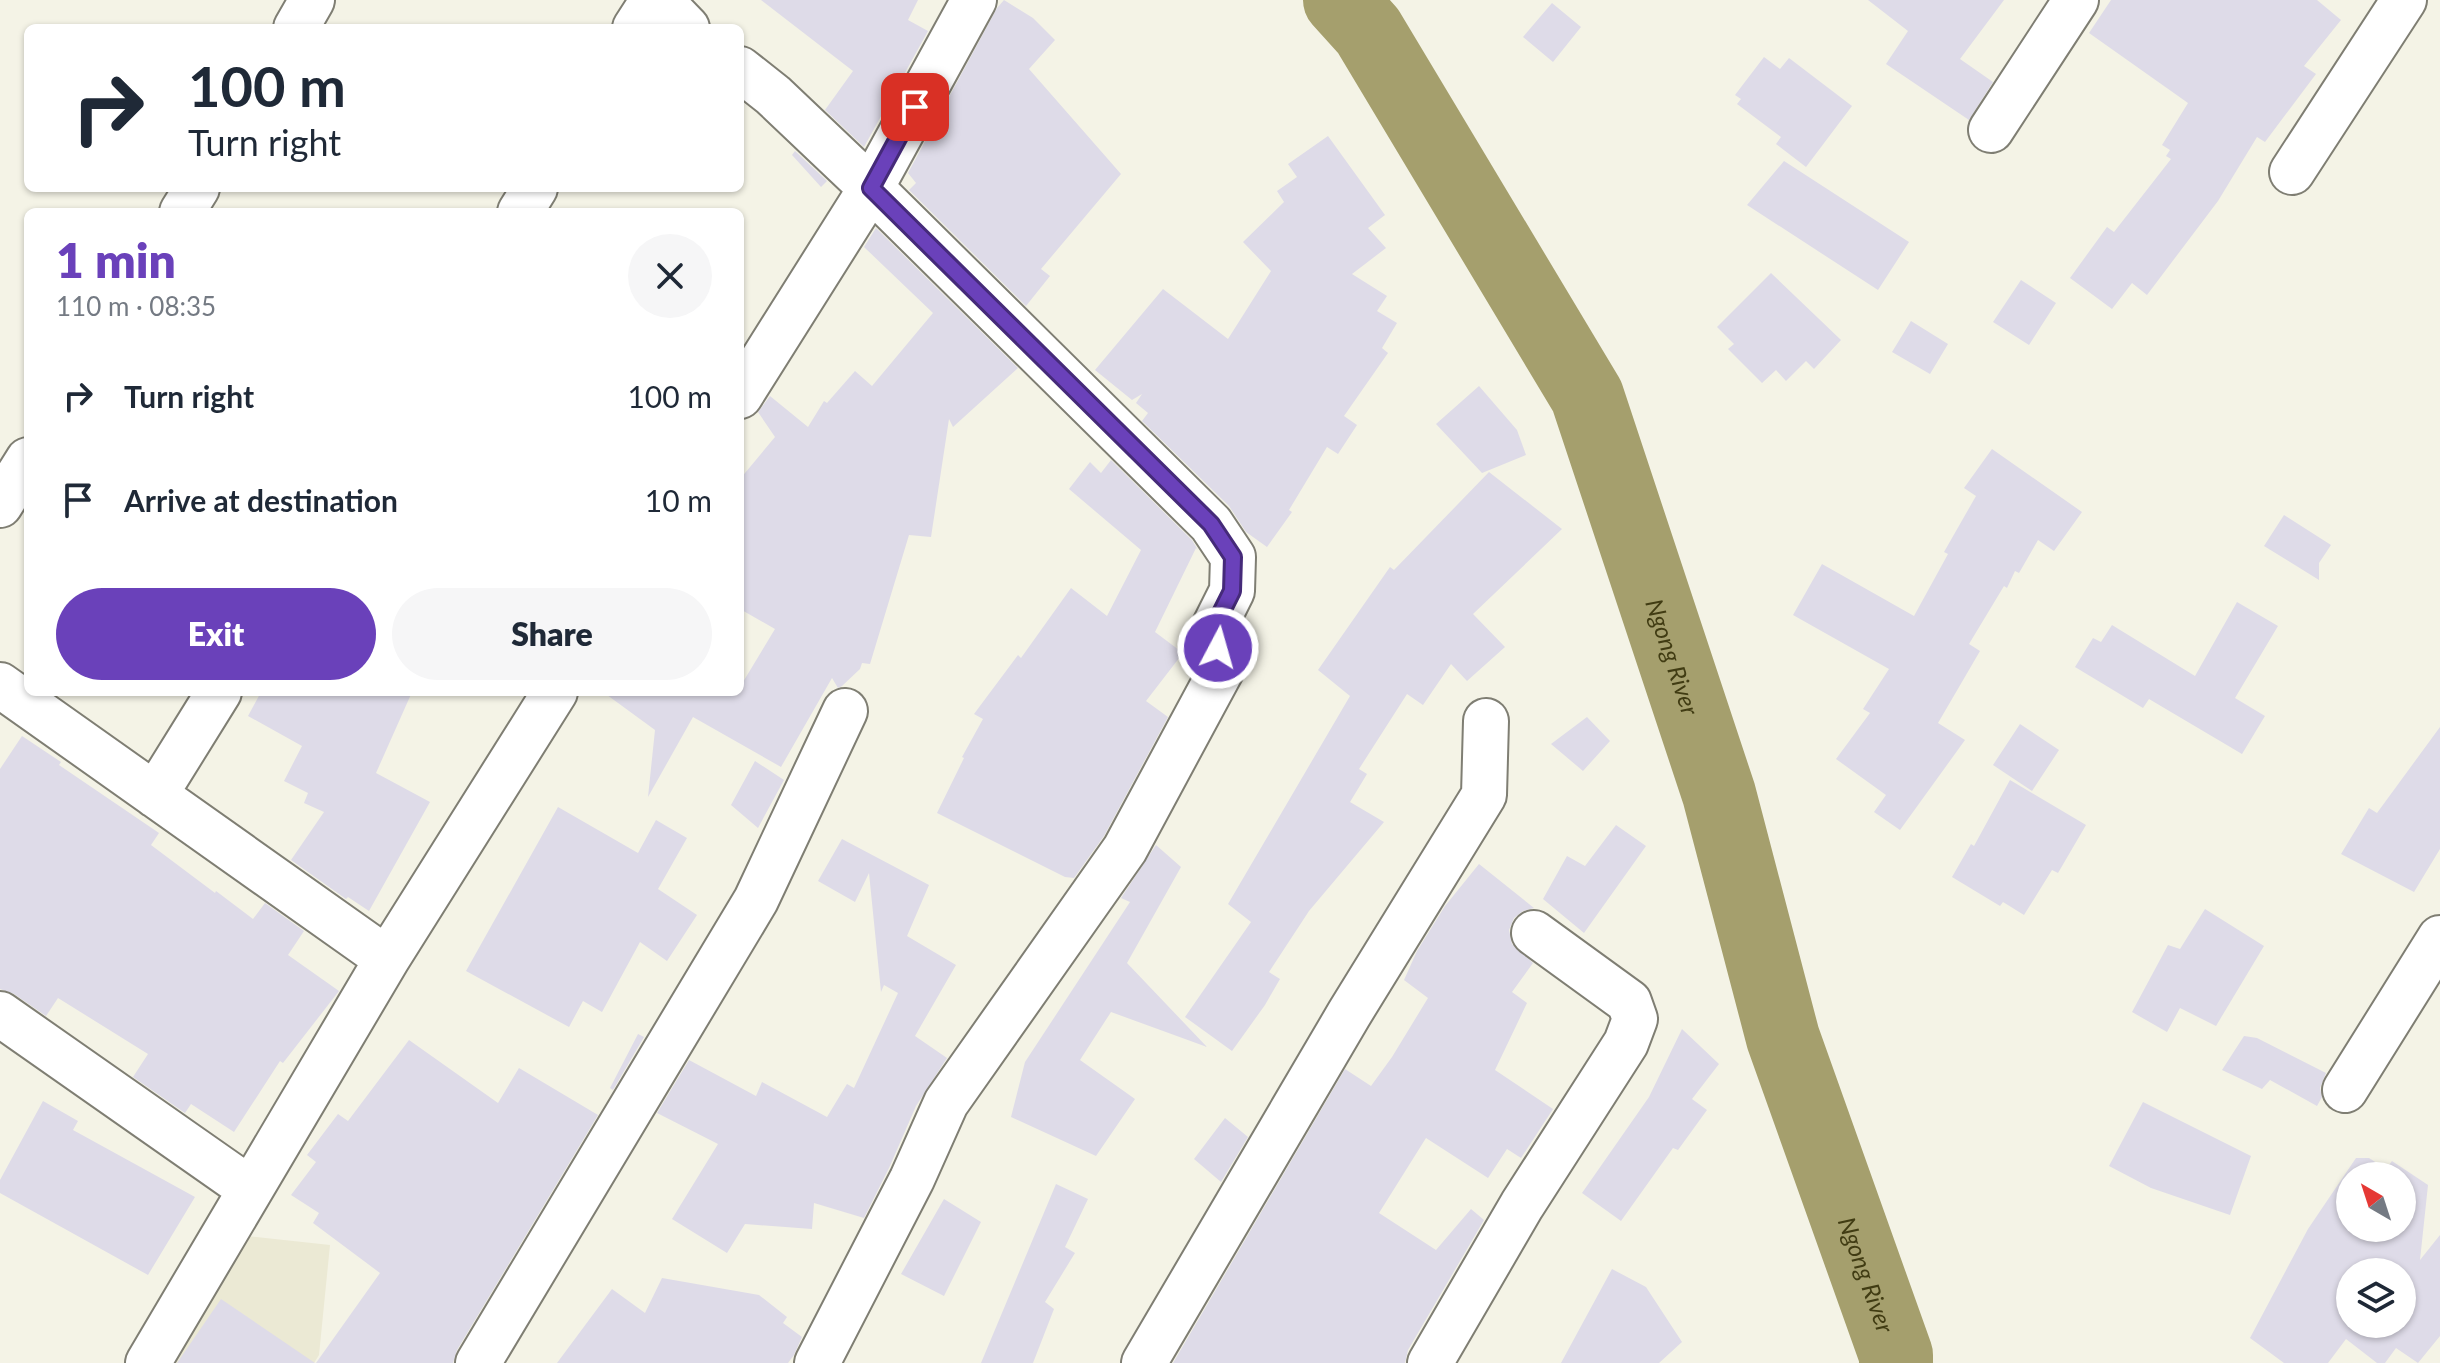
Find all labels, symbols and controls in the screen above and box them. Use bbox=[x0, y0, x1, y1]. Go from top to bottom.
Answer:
text: 100 m bbox=[188, 52, 346, 119]
icon: right bbox=[56, 56, 160, 160]
pin bbox=[881, 73, 949, 141]
icon: arrive bbox=[893, 85, 937, 129]
text: Turn right bbox=[188, 120, 341, 164]
text: 1 min bbox=[56, 231, 176, 288]
button: close bbox=[628, 234, 712, 318]
text: 110 m · 08:35 bbox=[56, 290, 216, 322]
icon: right bbox=[56, 374, 100, 418]
text: Turn right bbox=[124, 378, 254, 414]
text: 100 m bbox=[627, 378, 712, 414]
icon: arrive bbox=[56, 478, 100, 522]
text: Arrive at destination bbox=[124, 482, 398, 518]
text: 10 m bbox=[645, 482, 712, 518]
button: Exit bbox=[56, 588, 376, 680]
button: Share bbox=[392, 588, 712, 680]
water label: Ngong River bbox=[1641, 595, 1706, 719]
position arrow bbox=[1176, 606, 1260, 690]
north arrow bbox=[2336, 1162, 2416, 1242]
map controls bbox=[2336, 1162, 2416, 1338]
water label: Ngong River bbox=[1833, 1213, 1901, 1337]
button: layers bbox=[2336, 1258, 2416, 1338]

